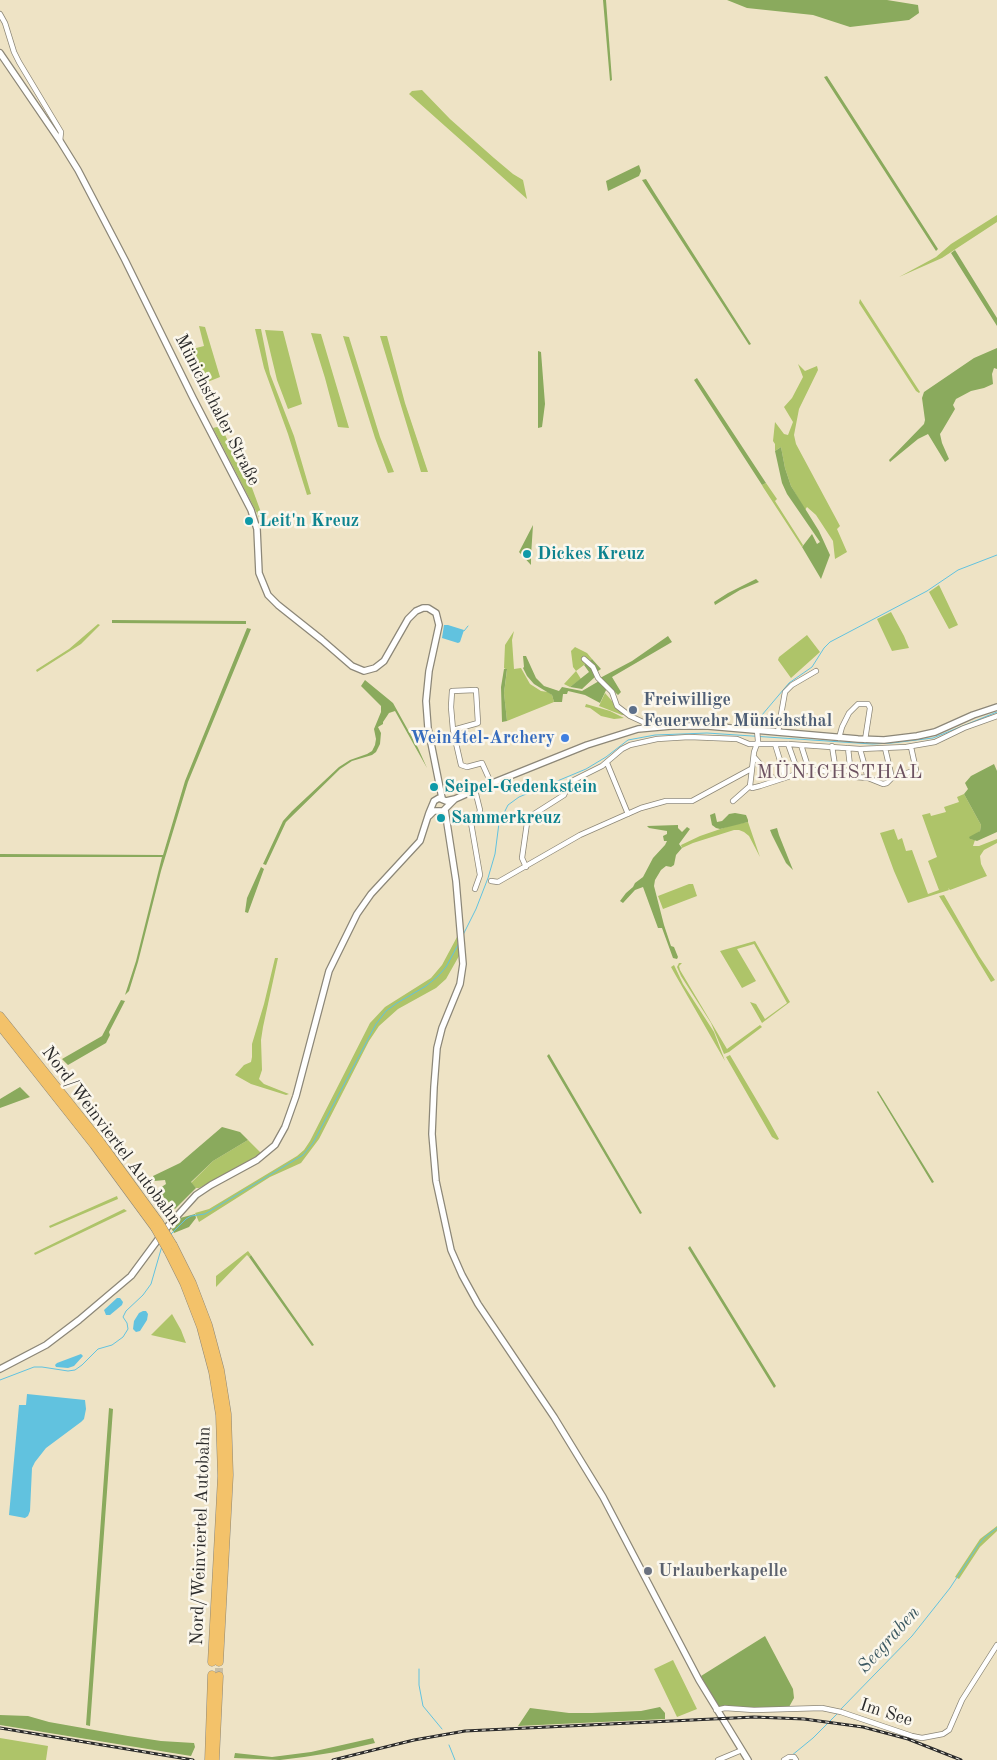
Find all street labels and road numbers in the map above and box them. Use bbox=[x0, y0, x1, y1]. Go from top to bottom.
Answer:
street label: Münichsthaler Straße bbox=[170, 331, 264, 489]
street label: Nord/Weinviertel Autobahn bbox=[37, 1042, 185, 1230]
street label: Nord/Weinviertel Autobahn bbox=[186, 1426, 216, 1646]
street label: Im See bbox=[857, 1694, 915, 1732]

